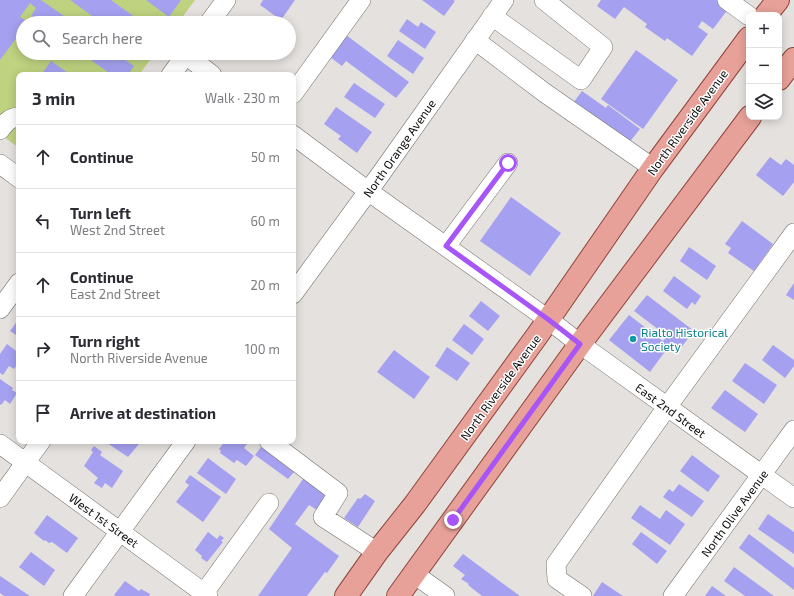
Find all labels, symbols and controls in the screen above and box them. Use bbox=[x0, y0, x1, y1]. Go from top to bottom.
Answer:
map controls bbox=[746, 12, 782, 120]
button: + bbox=[746, 12, 782, 48]
search box bbox=[16, 16, 296, 60]
icon: search bbox=[30, 27, 52, 49]
text: Search here bbox=[62, 29, 143, 47]
button: − bbox=[746, 48, 782, 84]
street label: North Riverside Avenue bbox=[644, 66, 730, 178]
button: layers bbox=[746, 84, 782, 120]
text: 3 min bbox=[32, 88, 75, 108]
text: Walk · 230 m bbox=[205, 90, 280, 106]
street label: North Orange Avenue bbox=[360, 96, 438, 200]
icon: ahead bbox=[32, 146, 54, 168]
text: Continue bbox=[70, 148, 133, 166]
text: 50 m bbox=[251, 149, 280, 165]
route start bbox=[499, 154, 517, 172]
text: Turn left bbox=[70, 204, 131, 222]
icon: left bbox=[32, 210, 54, 232]
text: 60 m bbox=[250, 213, 280, 229]
text: West 2nd Street bbox=[70, 222, 165, 238]
text: Continue bbox=[70, 268, 133, 286]
icon: ahead bbox=[32, 274, 54, 296]
text: 20 m bbox=[251, 277, 280, 293]
text: East 2nd Street bbox=[70, 286, 160, 302]
place label: Rialto Historical Society bbox=[641, 325, 728, 353]
street label: North Riverside Avenue bbox=[457, 331, 543, 443]
text: Turn right bbox=[70, 332, 140, 350]
marker: Rialto Historical Society bbox=[628, 334, 638, 344]
icon: right bbox=[32, 338, 54, 360]
text: 100 m bbox=[245, 341, 280, 357]
text: North Riverside Avenue bbox=[70, 350, 208, 366]
street label: East 2nd Street bbox=[633, 380, 709, 440]
icon: arrive bbox=[32, 402, 54, 424]
text: Arrive at destination bbox=[70, 404, 216, 422]
street label: North Olive Avenue bbox=[698, 467, 770, 559]
street label: West 1st Street bbox=[67, 490, 142, 550]
route end bbox=[444, 511, 462, 529]

